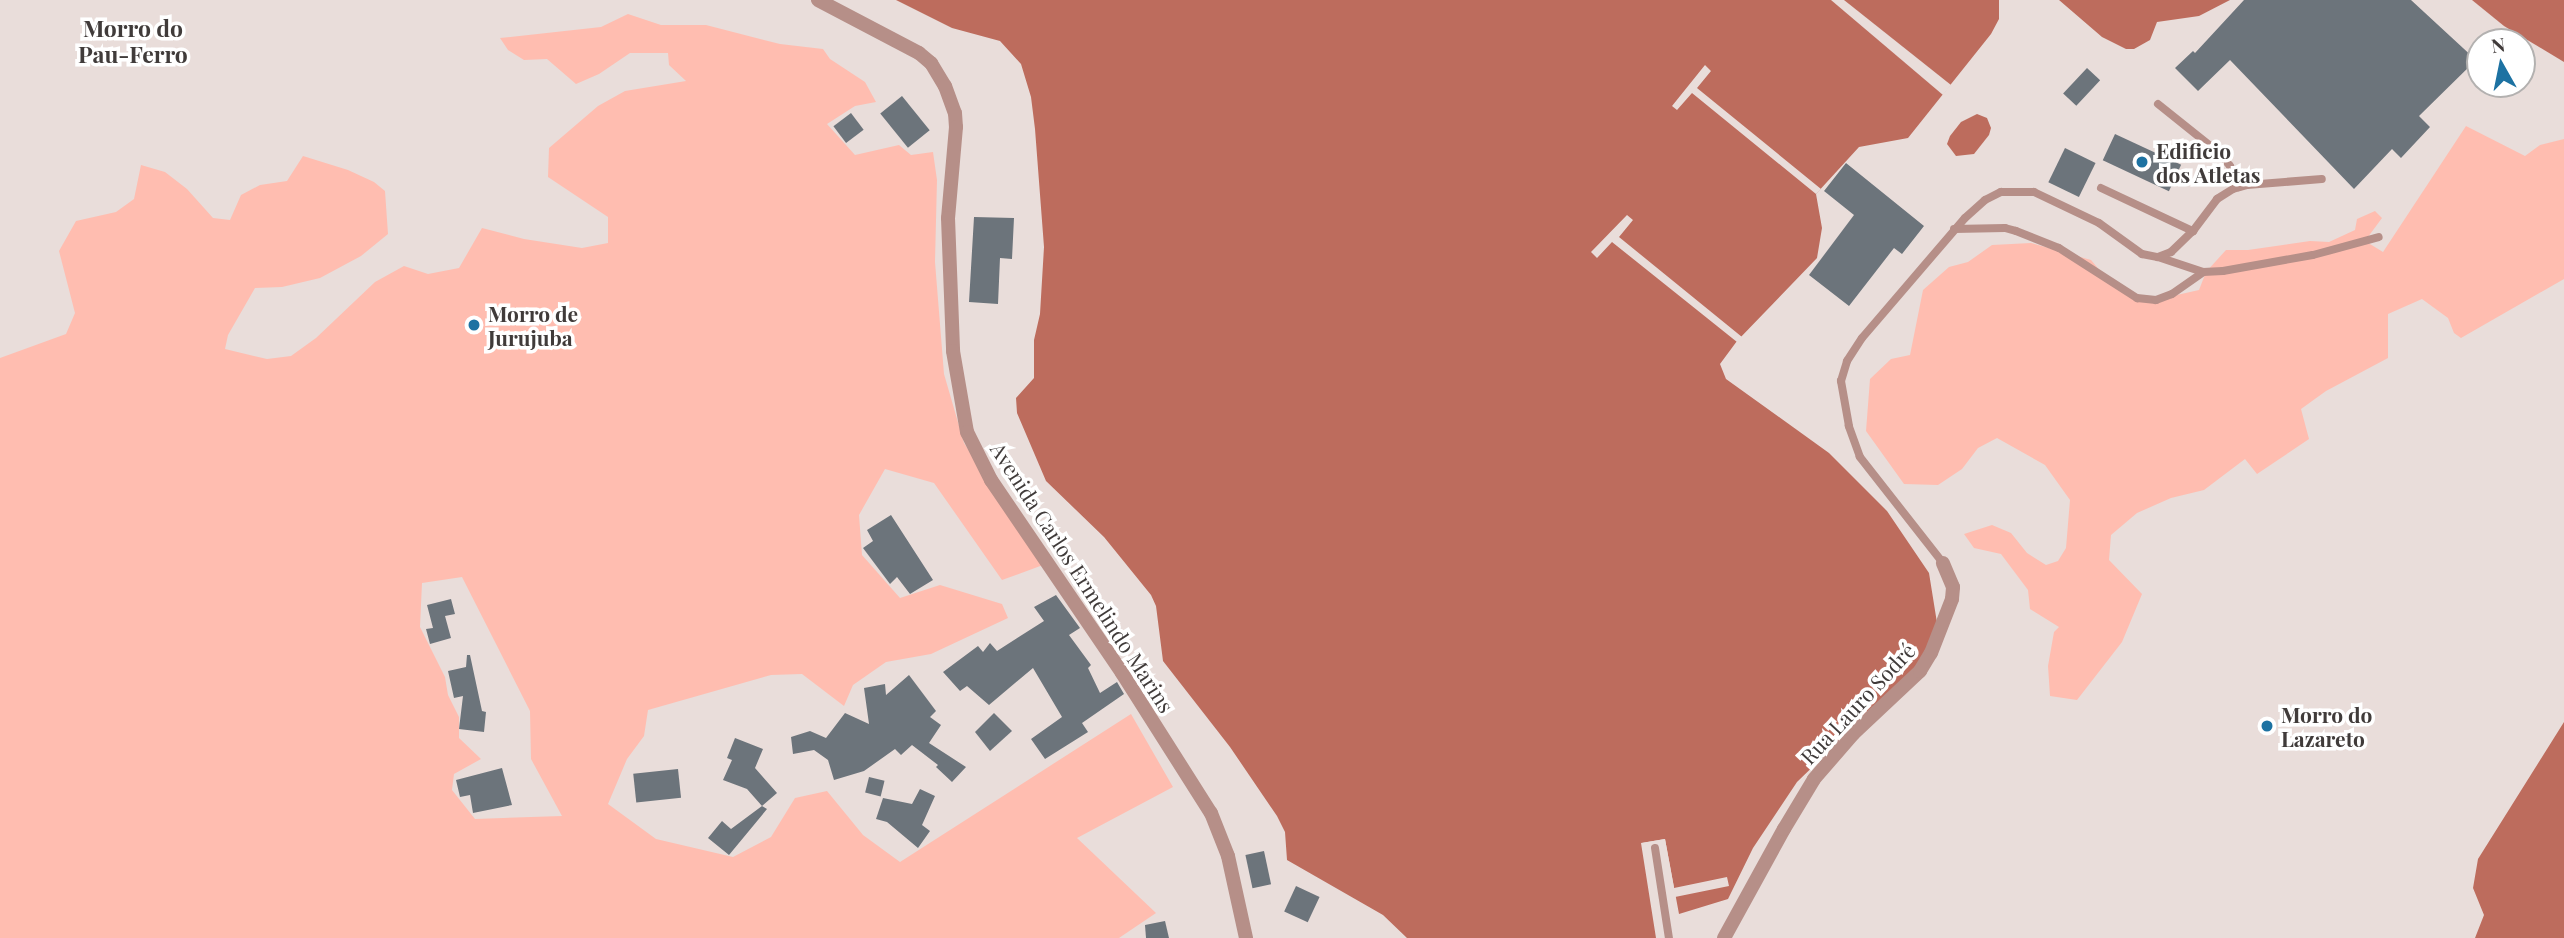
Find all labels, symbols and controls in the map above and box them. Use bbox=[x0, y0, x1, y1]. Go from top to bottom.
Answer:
district label: Morro do Pau-Ferro bbox=[78, 14, 188, 68]
north arrow bbox=[2466, 28, 2536, 98]
text: N bbox=[2489, 30, 2507, 58]
place label: Edificio dos Atletas bbox=[2156, 137, 2261, 187]
marker: Edificio dos Atletas bbox=[2134, 154, 2150, 170]
place label: Morro de Jurujuba bbox=[488, 300, 578, 350]
marker: Morro de Jurujuba bbox=[466, 317, 482, 333]
street label: Avenida Carlos Ermelindo Marins bbox=[986, 437, 1180, 717]
street label: Rua Lauro Sodré bbox=[1794, 637, 1920, 769]
place label: Morro do Lazareto bbox=[2281, 701, 2372, 751]
marker: Morro do Lazareto bbox=[2259, 718, 2275, 734]

